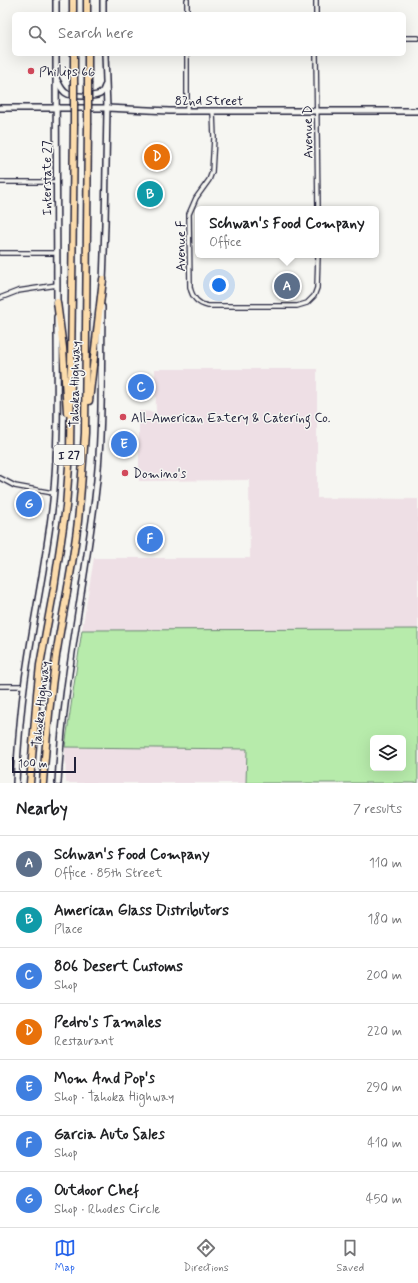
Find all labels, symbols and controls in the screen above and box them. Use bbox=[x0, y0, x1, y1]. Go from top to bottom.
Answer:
search box bbox=[12, 12, 406, 56]
icon: search bbox=[26, 23, 48, 45]
text: Search here bbox=[58, 24, 134, 44]
place label: Phillips 66 bbox=[39, 64, 95, 81]
marker: Phillips 66 bbox=[26, 66, 36, 76]
street label: 82nd Street bbox=[175, 93, 243, 110]
street label: Avenue D bbox=[300, 105, 317, 159]
street label: Interstate 27 bbox=[39, 140, 56, 216]
pin: D bbox=[144, 142, 170, 172]
pin: B bbox=[137, 179, 163, 209]
popup bbox=[195, 206, 379, 258]
text: Schwan's Food Company bbox=[209, 214, 365, 234]
street label: Avenue F bbox=[173, 220, 190, 272]
text: Office bbox=[209, 234, 242, 251]
pin: A bbox=[274, 271, 300, 301]
your location bbox=[209, 275, 229, 295]
street label: Tahoka Highway bbox=[66, 341, 86, 427]
pin: C bbox=[128, 372, 154, 402]
place label: All-American Eatery & Catering Co. bbox=[131, 410, 331, 429]
marker: All-American Eatery & Catering Co. bbox=[118, 412, 128, 422]
pin: E bbox=[111, 429, 137, 459]
road number: I 27 bbox=[54, 445, 84, 465]
place label: Domino's bbox=[133, 466, 187, 483]
marker: Domino's bbox=[120, 468, 130, 478]
pin: G bbox=[16, 489, 42, 519]
pin: F bbox=[137, 524, 163, 554]
street label: Tahoka Highway bbox=[29, 660, 55, 748]
map controls bbox=[370, 735, 406, 771]
button: layers bbox=[370, 735, 406, 771]
scale bar bbox=[12, 755, 76, 774]
text: 100 m bbox=[18, 757, 48, 771]
text: Nearby bbox=[16, 798, 68, 820]
text: 7 results bbox=[353, 801, 402, 818]
text: Schwan's Food Company bbox=[54, 845, 210, 865]
text: A bbox=[25, 855, 33, 872]
text: 110 m bbox=[369, 855, 402, 872]
text: Office · 85th Street bbox=[54, 865, 162, 882]
text: American Glass Distributors bbox=[54, 901, 229, 921]
text: B bbox=[25, 911, 33, 928]
text: 180 m bbox=[367, 911, 402, 928]
text: Place bbox=[54, 921, 83, 938]
text: 806 Desert Customs bbox=[54, 957, 183, 977]
text: C bbox=[24, 967, 34, 984]
text: 200 m bbox=[367, 967, 402, 984]
text: Shop bbox=[54, 977, 78, 994]
text: Pedro's Tamales bbox=[54, 1013, 161, 1033]
text: D bbox=[25, 1023, 33, 1040]
text: 220 m bbox=[367, 1023, 402, 1040]
text: Restaurant bbox=[54, 1033, 114, 1050]
text: Mom And Pop's bbox=[54, 1069, 155, 1089]
text: E bbox=[25, 1079, 33, 1096]
text: 290 m bbox=[366, 1079, 402, 1096]
text: Shop · Tahoka Highway bbox=[54, 1089, 174, 1106]
text: Garcia Auto Sales bbox=[54, 1125, 165, 1145]
text: F bbox=[26, 1135, 32, 1152]
text: 410 m bbox=[367, 1135, 402, 1152]
text: Shop bbox=[54, 1145, 78, 1162]
text: Outdoor Chef bbox=[54, 1181, 139, 1201]
text: G bbox=[25, 1191, 33, 1208]
text: 450 m bbox=[366, 1191, 402, 1208]
text: Shop · Rhodes Circle bbox=[54, 1201, 160, 1218]
tab: Map bbox=[54, 1237, 76, 1275]
tab: Directions bbox=[183, 1237, 229, 1275]
tab: Saved bbox=[336, 1237, 364, 1275]

